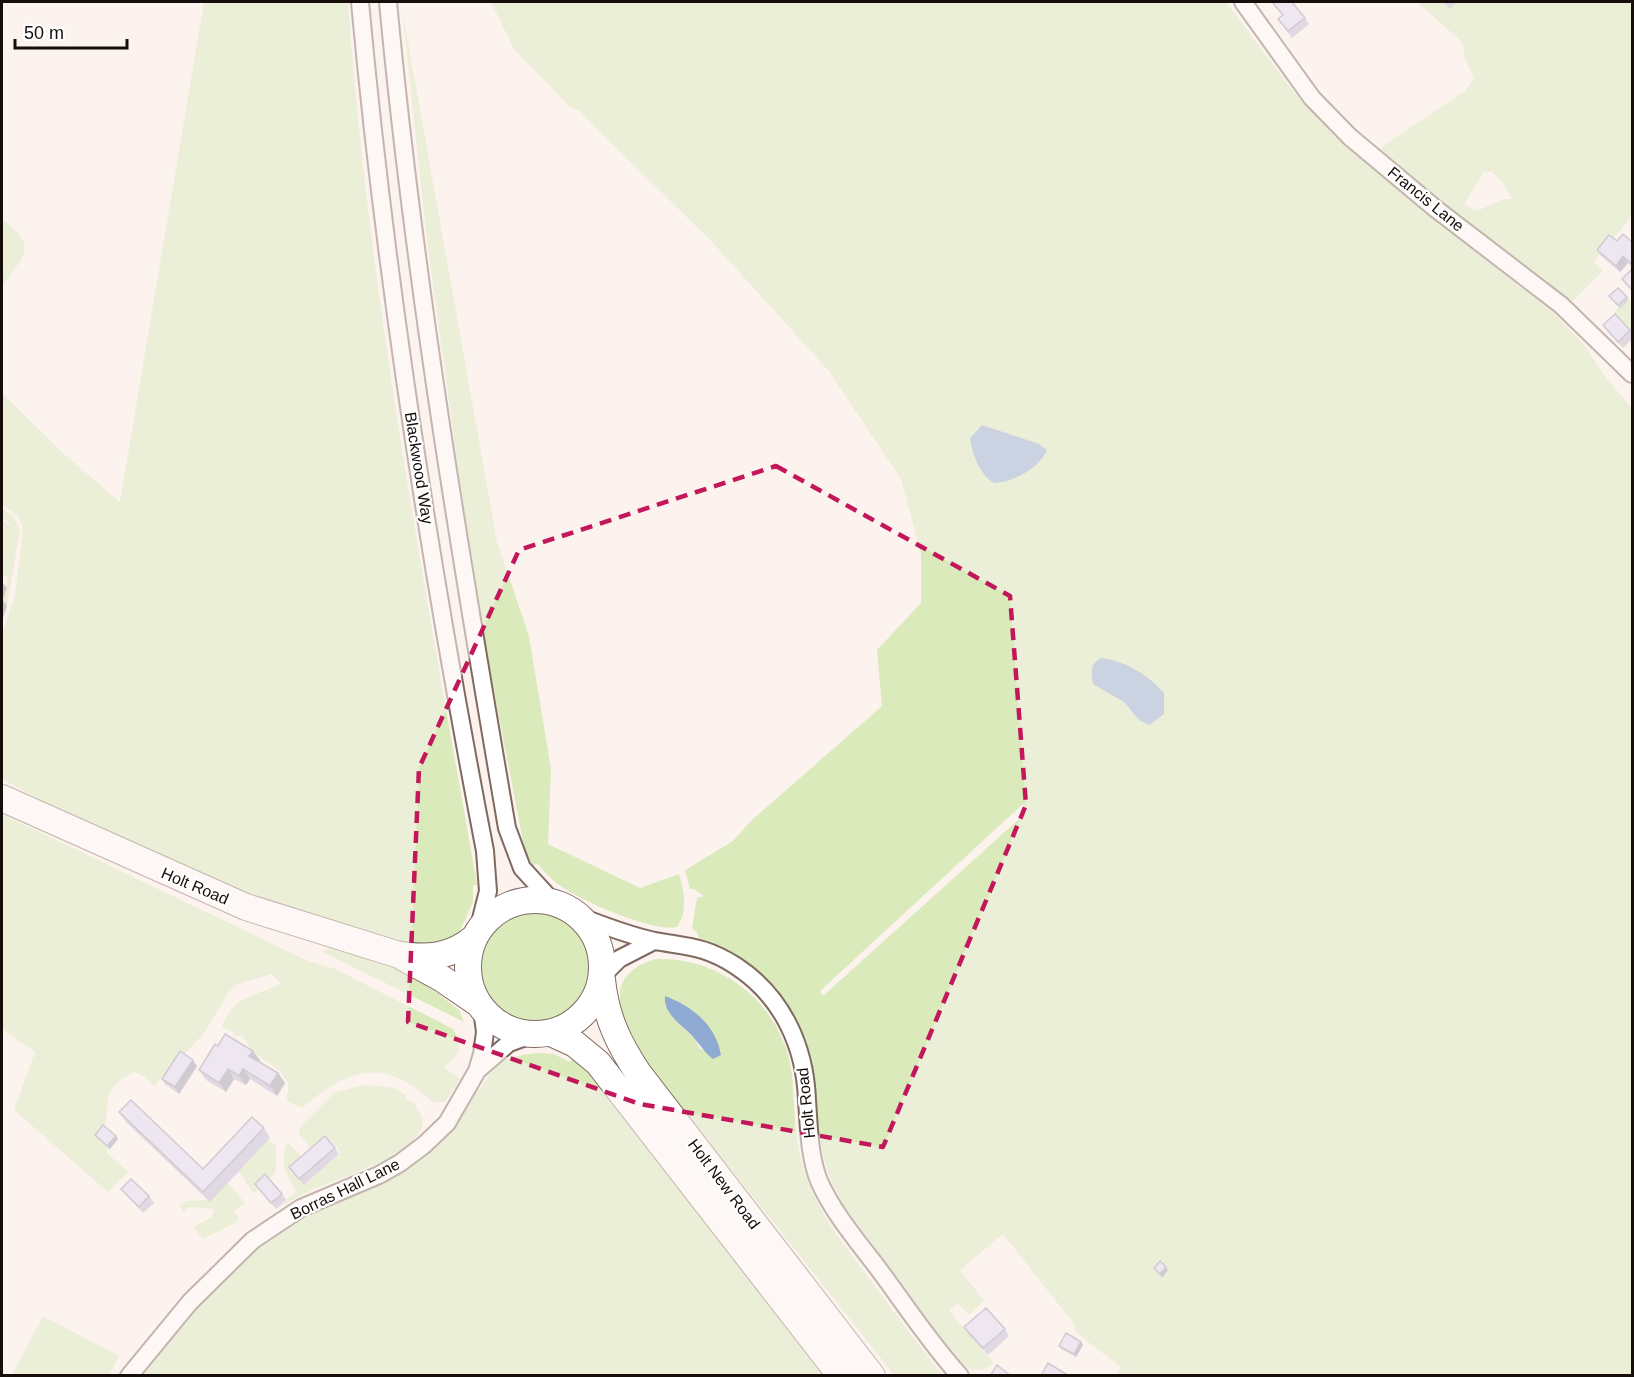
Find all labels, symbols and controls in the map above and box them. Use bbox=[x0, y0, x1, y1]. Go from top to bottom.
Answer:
scale bar bbox=[15, 12, 128, 50]
text: 50 m bbox=[24, 23, 64, 43]
street label: Francis Lane bbox=[1385, 163, 1467, 235]
street label: Blackwood Way bbox=[402, 411, 436, 525]
street label: Holt Road bbox=[159, 864, 231, 908]
street label: Holt Road bbox=[794, 1067, 818, 1139]
street label: Holt New Road bbox=[685, 1136, 763, 1232]
street label: Borras Hall Lane bbox=[288, 1155, 402, 1223]

